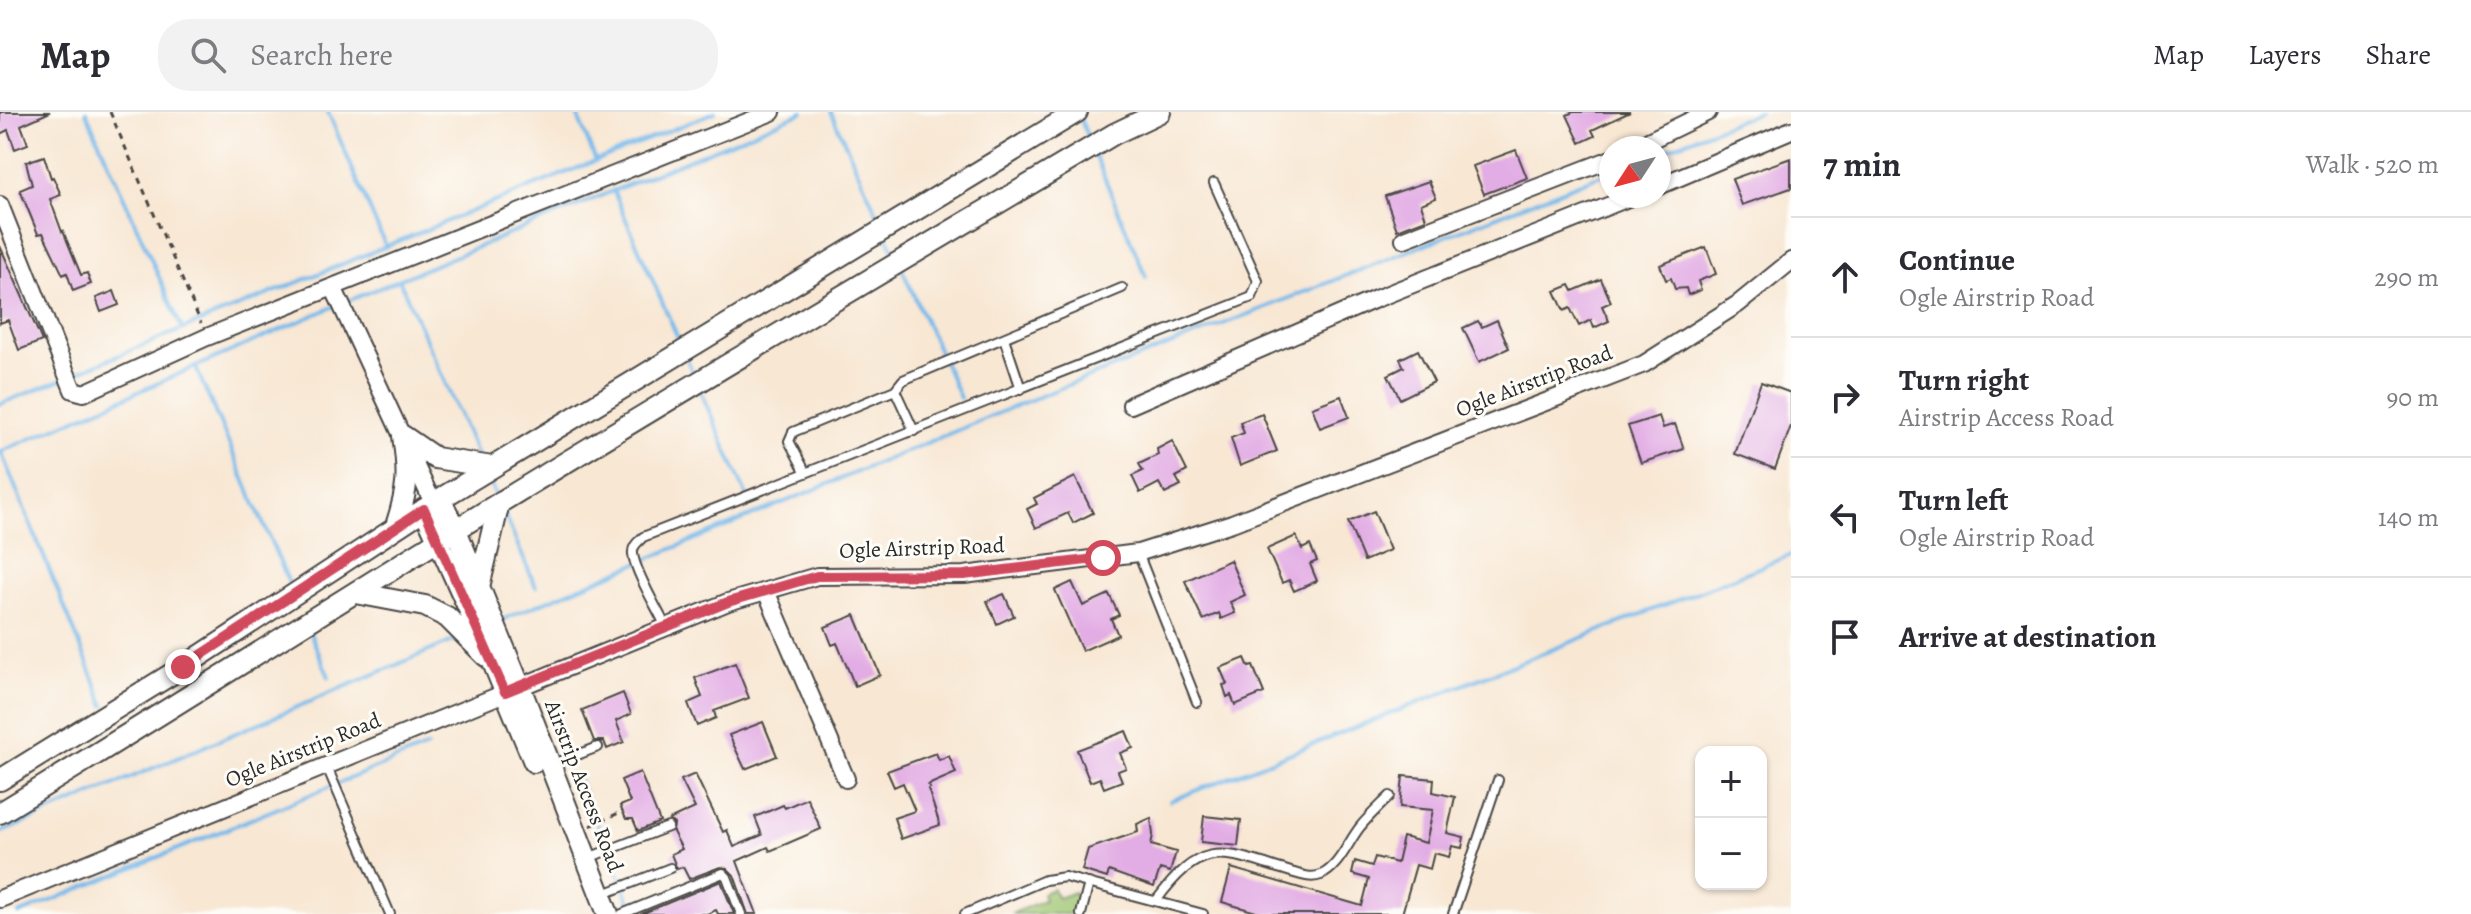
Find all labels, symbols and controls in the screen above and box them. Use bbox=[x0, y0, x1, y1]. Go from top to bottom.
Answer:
search box bbox=[158, 19, 718, 91]
text: Map bbox=[40, 29, 110, 81]
icon: search bbox=[186, 33, 230, 77]
text: Search here bbox=[250, 35, 393, 75]
text: Map bbox=[2153, 36, 2204, 74]
text: Layers bbox=[2248, 36, 2321, 74]
text: Share bbox=[2365, 36, 2431, 74]
north arrow bbox=[1599, 136, 1671, 208]
text: 7 min bbox=[1823, 141, 1901, 188]
text: Walk · 520 m bbox=[2306, 147, 2439, 182]
text: Continue bbox=[1899, 240, 2015, 280]
icon: ahead bbox=[1823, 255, 1867, 299]
text: 290 m bbox=[2374, 260, 2439, 295]
text: Ogle Airstrip Road bbox=[1899, 280, 2094, 315]
street label: Ogle Airstrip Road bbox=[1451, 337, 1617, 425]
text: Turn right bbox=[1899, 360, 2029, 400]
icon: right bbox=[1823, 375, 1867, 419]
text: 90 m bbox=[2387, 380, 2439, 415]
text: Airstrip Access Road bbox=[1899, 400, 2114, 435]
text: Turn left bbox=[1899, 480, 2008, 520]
icon: left bbox=[1823, 495, 1867, 539]
text: 140 m bbox=[2378, 500, 2439, 535]
text: Ogle Airstrip Road bbox=[1899, 520, 2094, 555]
street label: Ogle Airstrip Road bbox=[839, 530, 1005, 566]
route start bbox=[1085, 540, 1121, 576]
icon: arrive bbox=[1823, 615, 1867, 659]
text: Arrive at destination bbox=[1899, 617, 2156, 657]
route end bbox=[165, 649, 201, 685]
street label: Airstrip Access Road bbox=[537, 695, 631, 876]
street label: Ogle Airstrip Road bbox=[221, 705, 385, 795]
map controls bbox=[1695, 746, 1767, 890]
button: + bbox=[1695, 746, 1767, 818]
button: − bbox=[1695, 818, 1767, 890]

